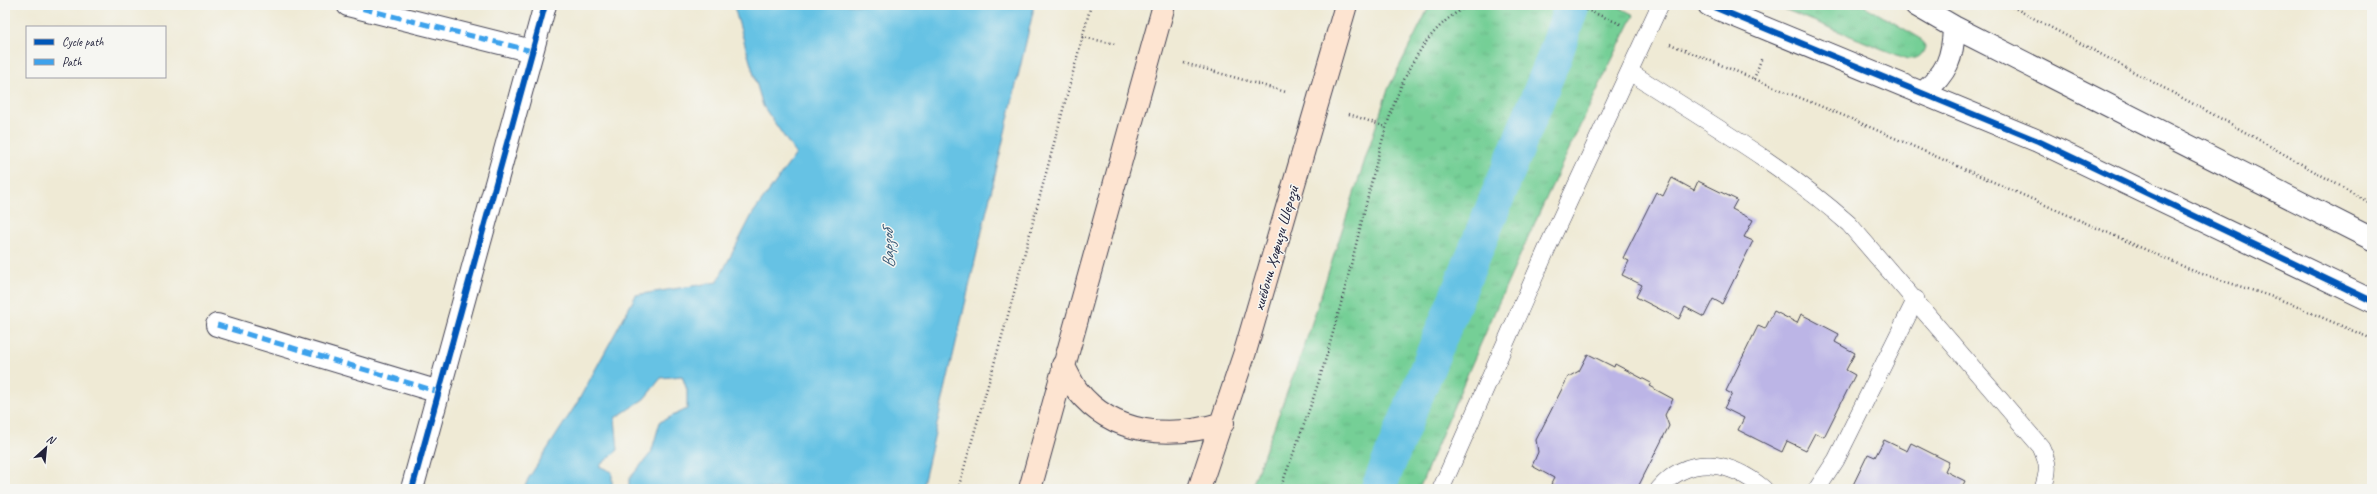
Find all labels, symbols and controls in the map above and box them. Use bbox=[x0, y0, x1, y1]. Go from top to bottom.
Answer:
legend bbox=[26, 26, 166, 78]
text: Cycle path bbox=[62, 34, 104, 50]
text: Path bbox=[62, 54, 82, 70]
street label: хиёбони Ҳофизи Шерозӣ bbox=[1249, 182, 1304, 313]
water label: Варзоб bbox=[877, 223, 899, 269]
north arrow bbox=[26, 428, 66, 468]
text: N bbox=[44, 431, 59, 448]

